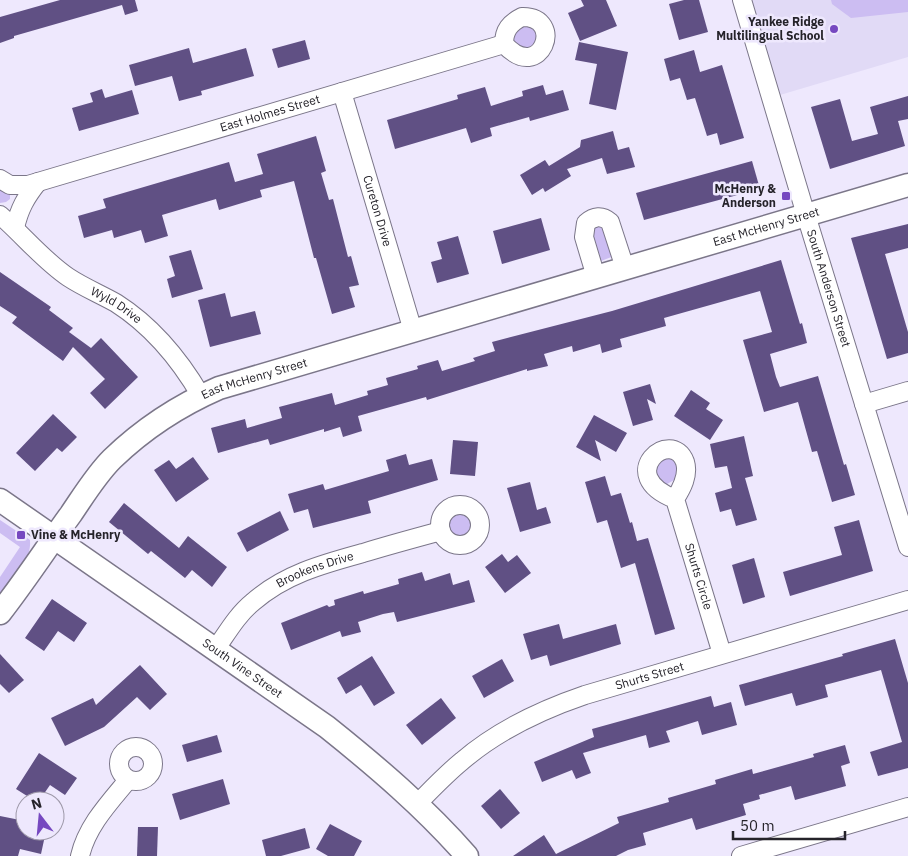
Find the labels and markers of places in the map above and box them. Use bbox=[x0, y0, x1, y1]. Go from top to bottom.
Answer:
place label: Yankee Ridge Multilingual School bbox=[716, 14, 824, 43]
marker: Yankee Ridge Multilingual School bbox=[828, 23, 840, 35]
place label: McHenry & Anderson bbox=[715, 181, 776, 210]
marker: McHenry & Anderson bbox=[780, 190, 792, 202]
place label: Vine & McHenry bbox=[31, 527, 121, 542]
marker: Vine & McHenry bbox=[15, 529, 27, 541]

